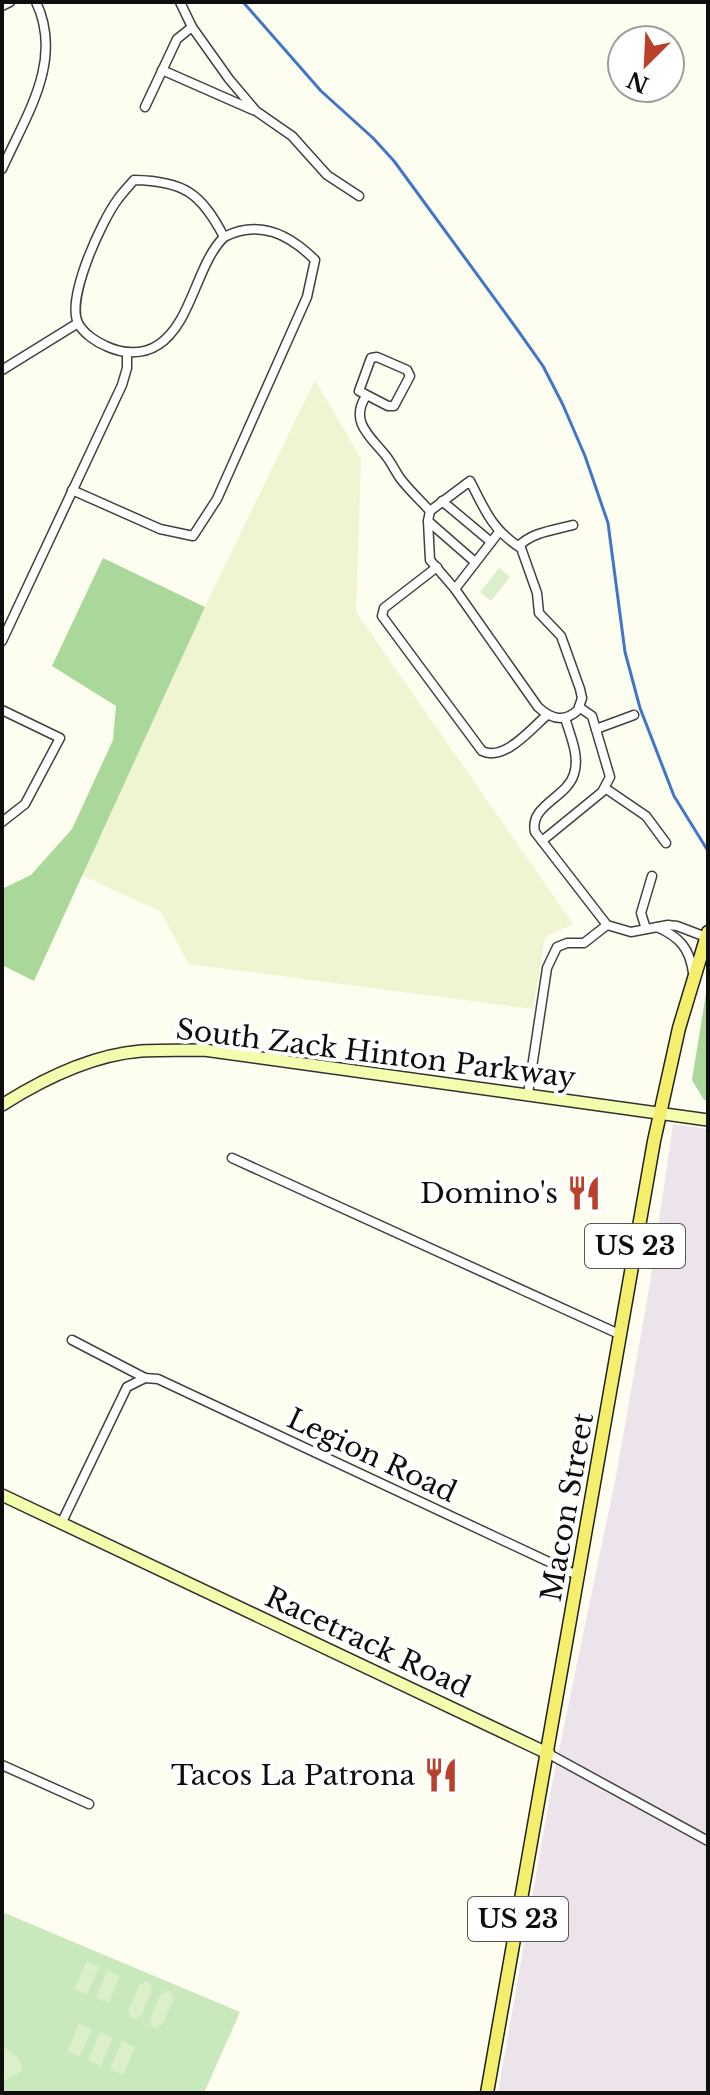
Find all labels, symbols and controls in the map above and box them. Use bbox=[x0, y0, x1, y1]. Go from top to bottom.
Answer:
north arrow bbox=[606, 24, 686, 104]
text: N bbox=[623, 65, 653, 98]
street label: South Zack Hinton Parkway bbox=[174, 1012, 578, 1095]
restaurant icon: Domino's bbox=[565, 1174, 603, 1212]
place label: Domino's bbox=[420, 1176, 558, 1211]
road number: US 23 bbox=[585, 1224, 685, 1268]
street label: Legion Road bbox=[282, 1401, 462, 1510]
street label: Macon Street bbox=[534, 1410, 601, 1604]
street label: Racetrack Road bbox=[260, 1580, 476, 1705]
restaurant icon: Tacos La Patrona bbox=[422, 1756, 460, 1794]
place label: Tacos La Patrona bbox=[171, 1758, 415, 1793]
road number: US 23 bbox=[468, 1897, 568, 1941]

